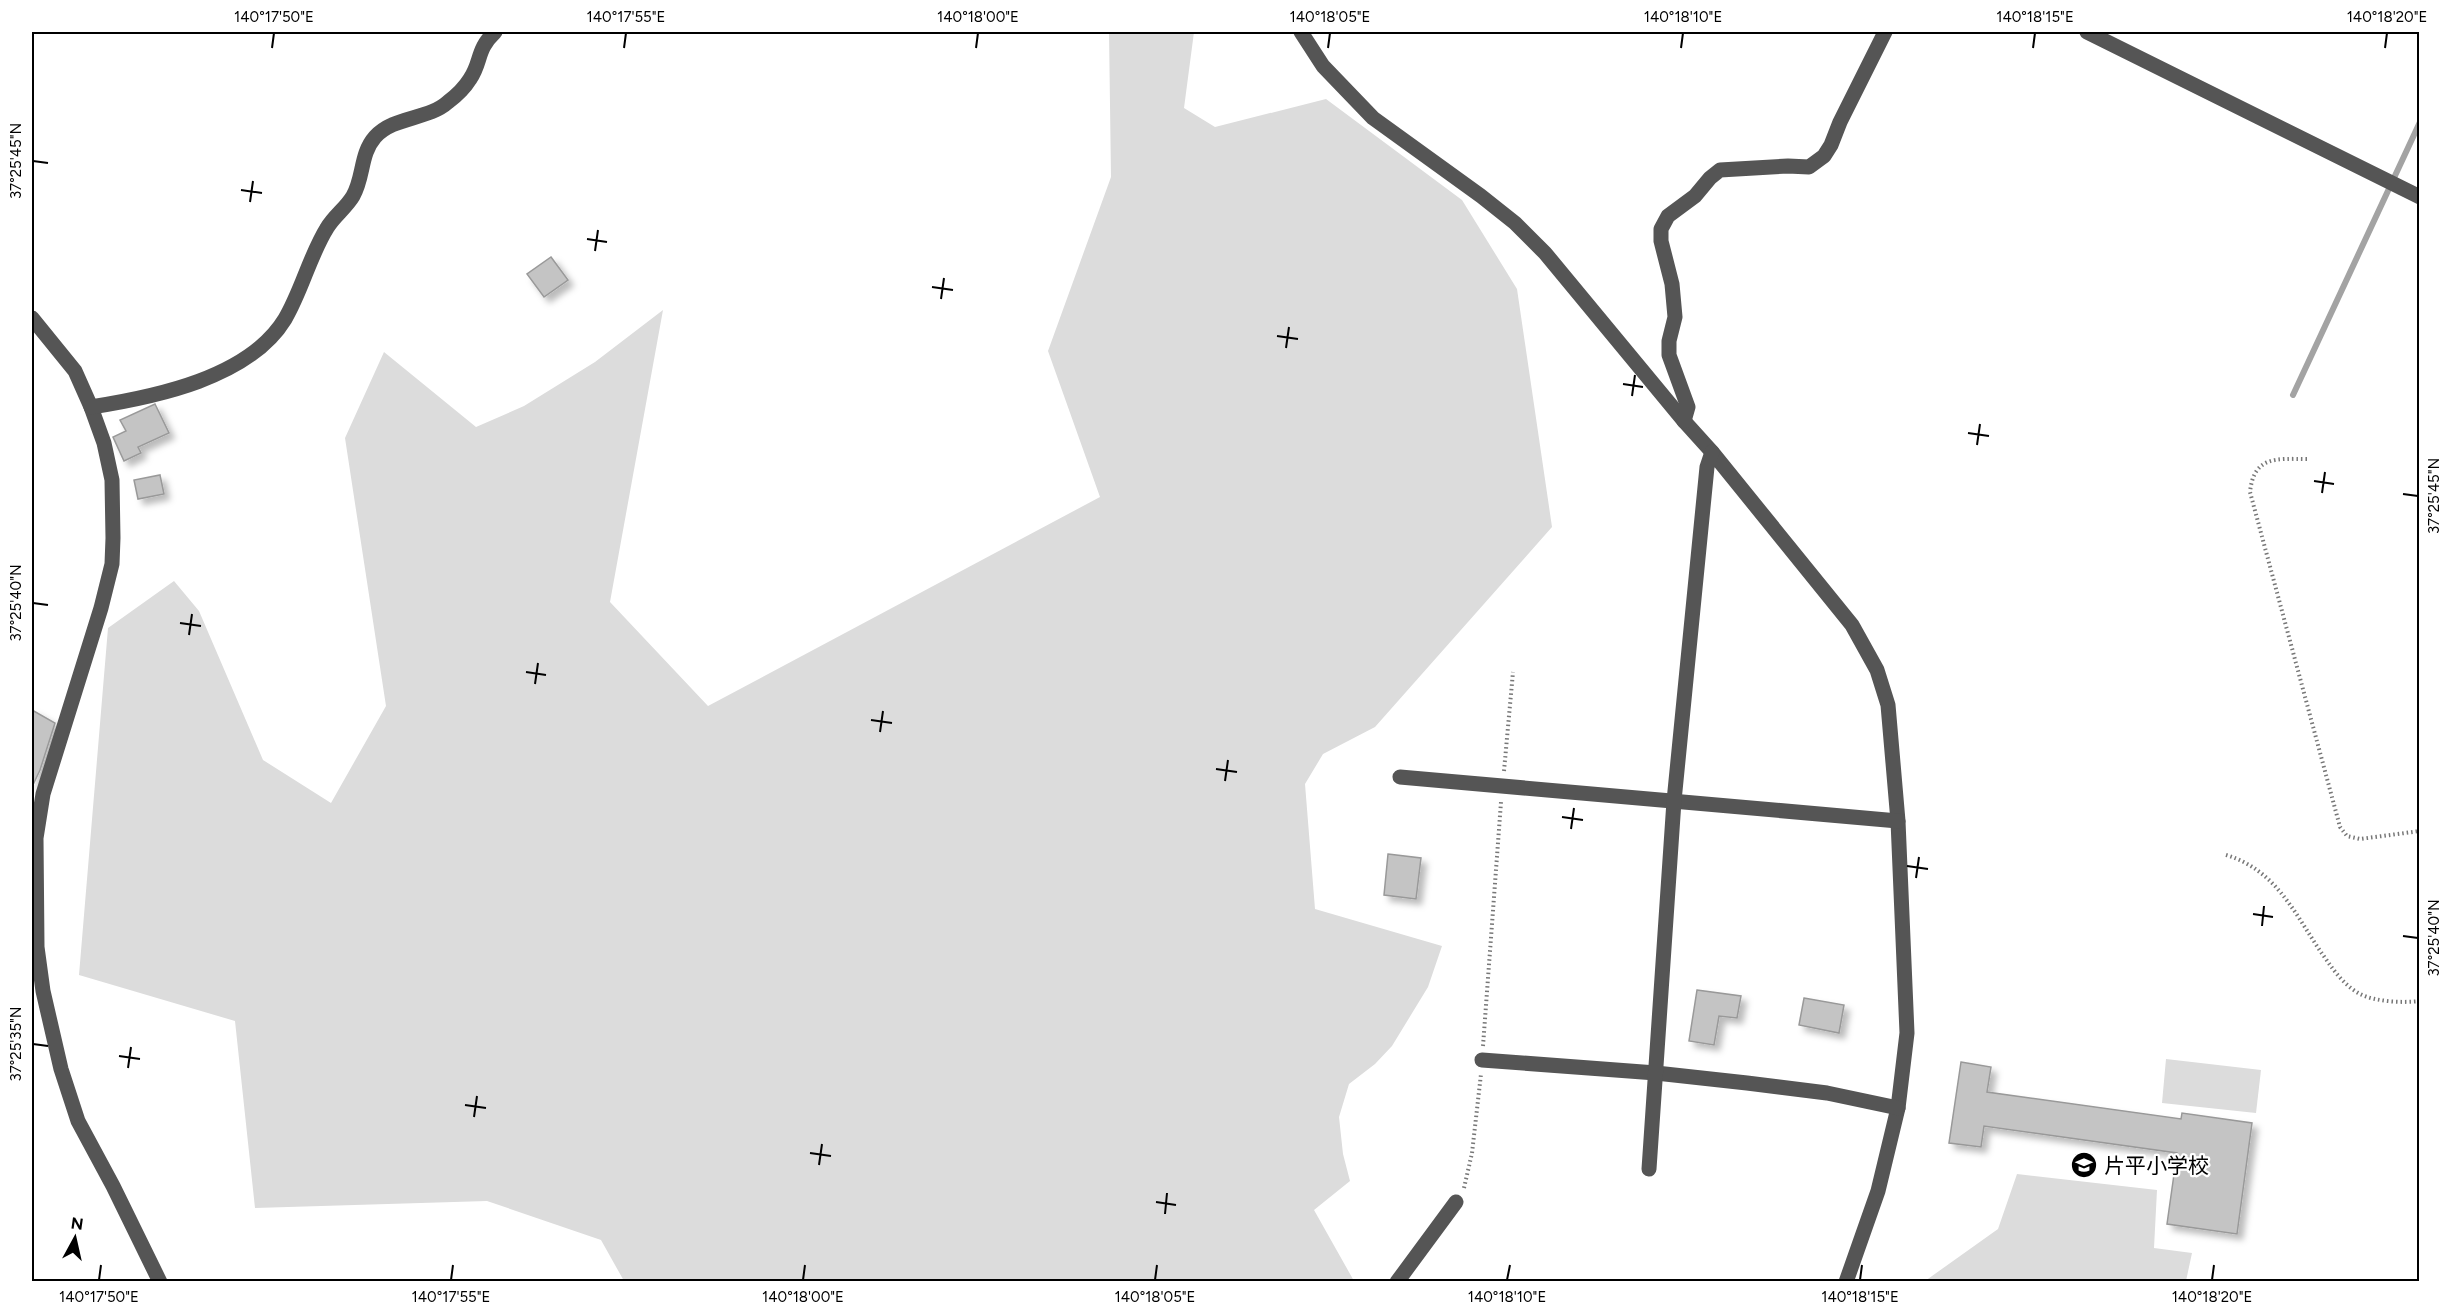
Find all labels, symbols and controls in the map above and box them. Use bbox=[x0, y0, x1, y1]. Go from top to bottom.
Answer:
text: 140°17'50"E bbox=[234, 8, 314, 26]
text: 140°17'55"E bbox=[587, 8, 665, 26]
text: 140°18'00"E bbox=[937, 8, 1019, 26]
text: 140°18'05"E bbox=[1290, 8, 1371, 26]
text: 140°18'10"E bbox=[1644, 8, 1722, 26]
text: 140°18'15"E bbox=[1996, 8, 2074, 26]
text: 140°18'20"E bbox=[2347, 8, 2427, 26]
text: 37°25'45"N bbox=[7, 123, 25, 199]
text: 37°25'45"N bbox=[2425, 458, 2443, 534]
text: 37°25'40"N bbox=[7, 564, 25, 642]
text: 37°25'40"N bbox=[2425, 899, 2443, 977]
text: 37°25'35"N bbox=[7, 1007, 25, 1081]
school or university icon: 片平小学校 bbox=[2069, 1150, 2099, 1180]
place label: 片平小学校 bbox=[2104, 1153, 2209, 1178]
north arrow bbox=[45, 1208, 105, 1268]
text: N bbox=[70, 1213, 84, 1234]
text: 140°17'50"E bbox=[59, 1288, 139, 1306]
text: 140°17'55"E bbox=[412, 1288, 490, 1306]
text: 140°18'00"E bbox=[762, 1288, 844, 1306]
text: 140°18'05"E bbox=[1115, 1288, 1196, 1306]
text: 140°18'10"E bbox=[1468, 1288, 1546, 1306]
text: 140°18'15"E bbox=[1821, 1288, 1899, 1306]
text: 140°18'20"E bbox=[2172, 1288, 2252, 1306]

